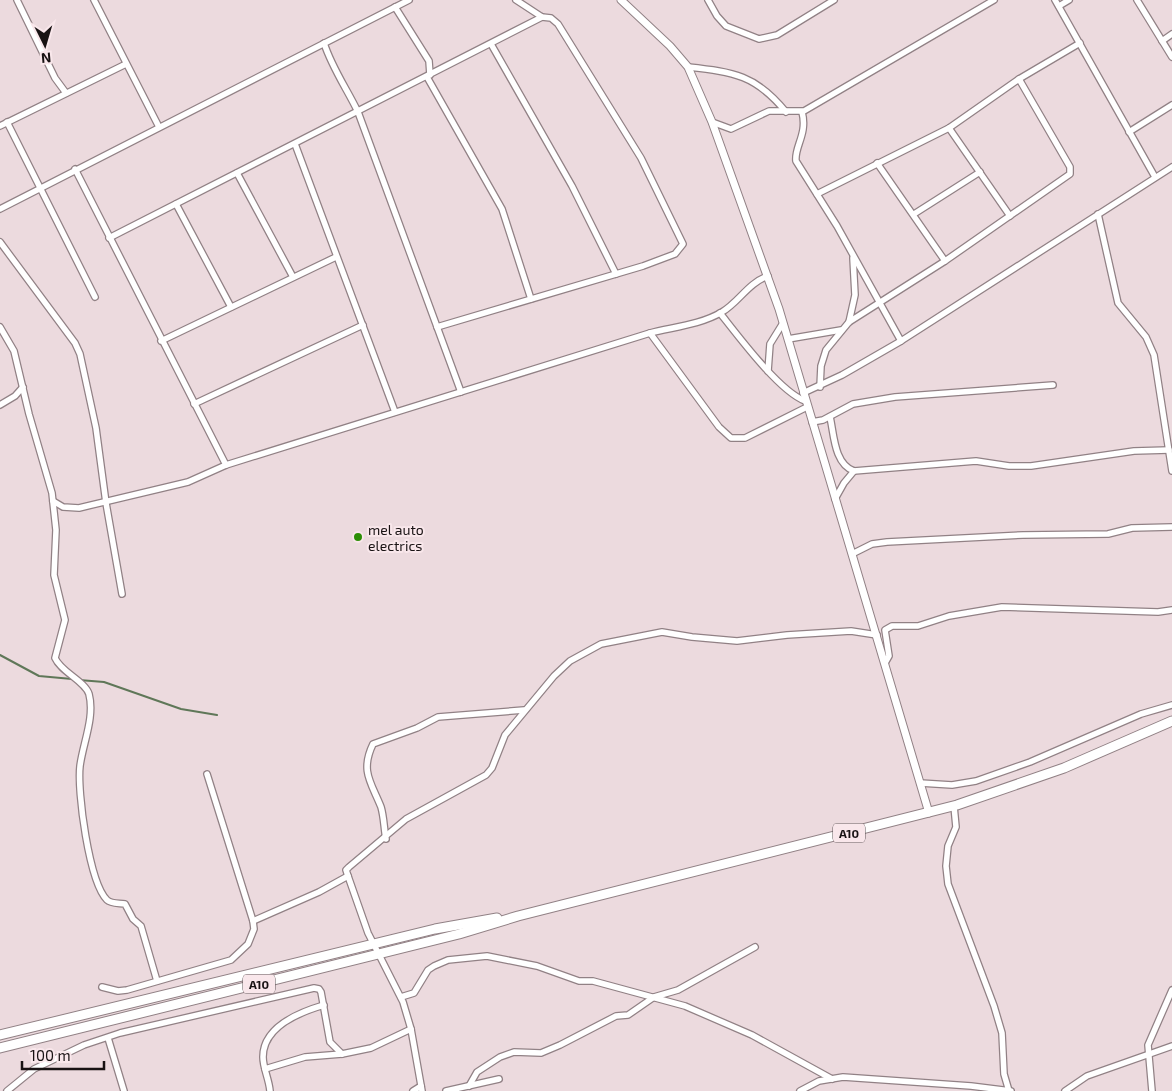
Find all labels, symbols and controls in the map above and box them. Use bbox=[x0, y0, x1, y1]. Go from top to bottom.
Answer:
north arrow bbox=[20, 20, 70, 70]
text: N bbox=[40, 50, 52, 67]
place label: mel auto electrics bbox=[368, 521, 424, 554]
marker: mel auto electrics bbox=[352, 531, 364, 543]
road number: A10 bbox=[833, 824, 865, 842]
road number: A10 bbox=[243, 974, 275, 994]
scale bar bbox=[22, 1038, 105, 1070]
text: 100 m bbox=[30, 1046, 71, 1064]

